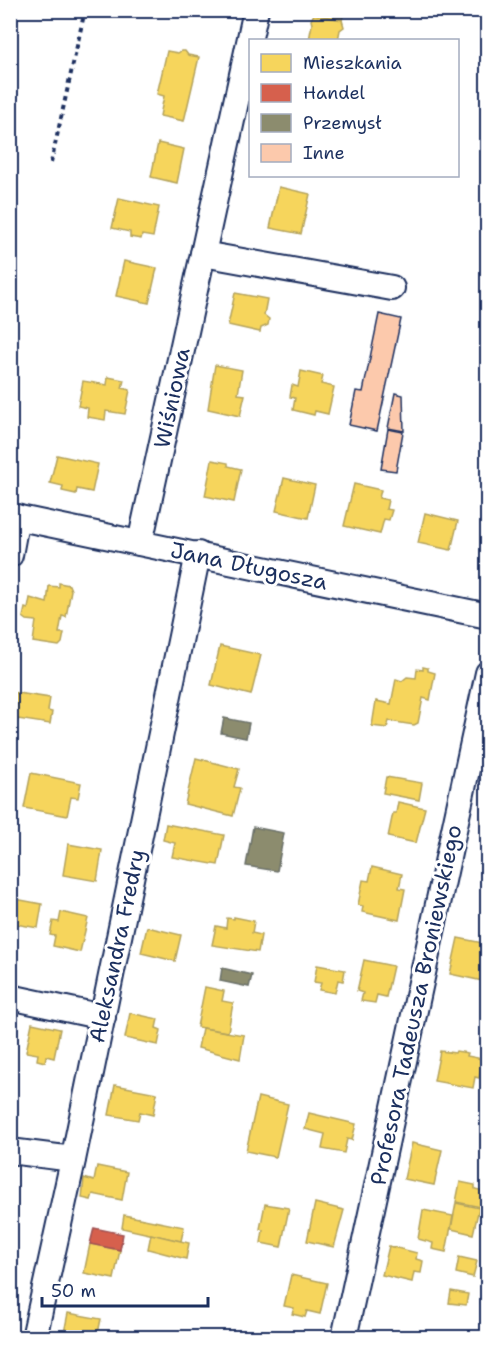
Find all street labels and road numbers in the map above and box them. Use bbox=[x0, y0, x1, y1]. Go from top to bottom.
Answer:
street label: Wiśniowa bbox=[147, 345, 197, 451]
street label: Jana Długosza bbox=[168, 535, 330, 597]
street label: Profesora Tadeusza Broniewskiego bbox=[364, 822, 468, 1188]
street label: Aleksandra Fredry bbox=[82, 846, 152, 1046]

